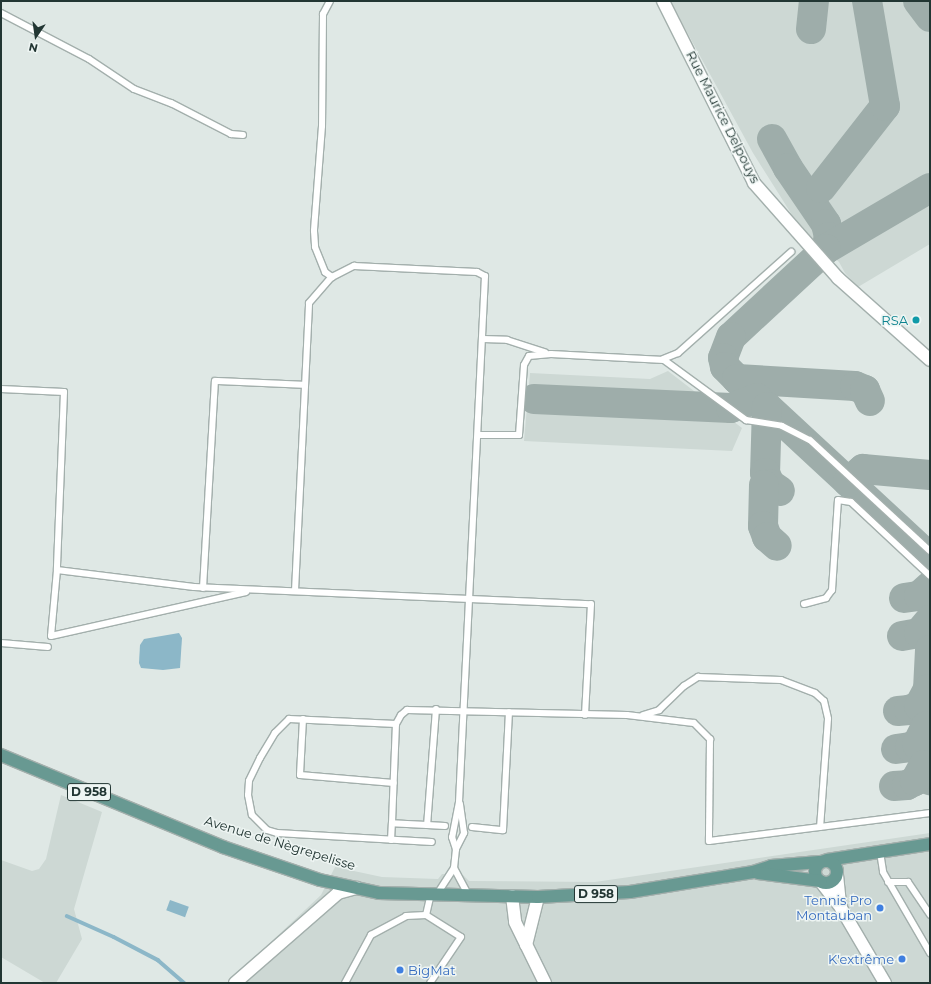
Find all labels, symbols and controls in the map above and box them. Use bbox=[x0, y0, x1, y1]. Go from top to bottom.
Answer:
north arrow bbox=[16, 16, 56, 56]
text: N bbox=[27, 40, 39, 56]
street label: Rue Maurice Delpouys bbox=[683, 48, 763, 186]
place label: RSA bbox=[881, 312, 908, 328]
marker: RSA bbox=[911, 315, 921, 325]
road number: D 958 bbox=[66, 782, 112, 802]
street label: Avenue de Nègrepelisse bbox=[203, 813, 357, 873]
road number: D 958 bbox=[573, 884, 619, 904]
place label: Tennis Pro Montauban bbox=[796, 893, 872, 924]
marker: Tennis Pro Montauban bbox=[875, 903, 885, 913]
place label: K'extrême bbox=[828, 951, 894, 967]
marker: K'extrême bbox=[897, 954, 907, 964]
place label: BigMat bbox=[408, 962, 456, 978]
marker: BigMat bbox=[395, 965, 405, 975]

